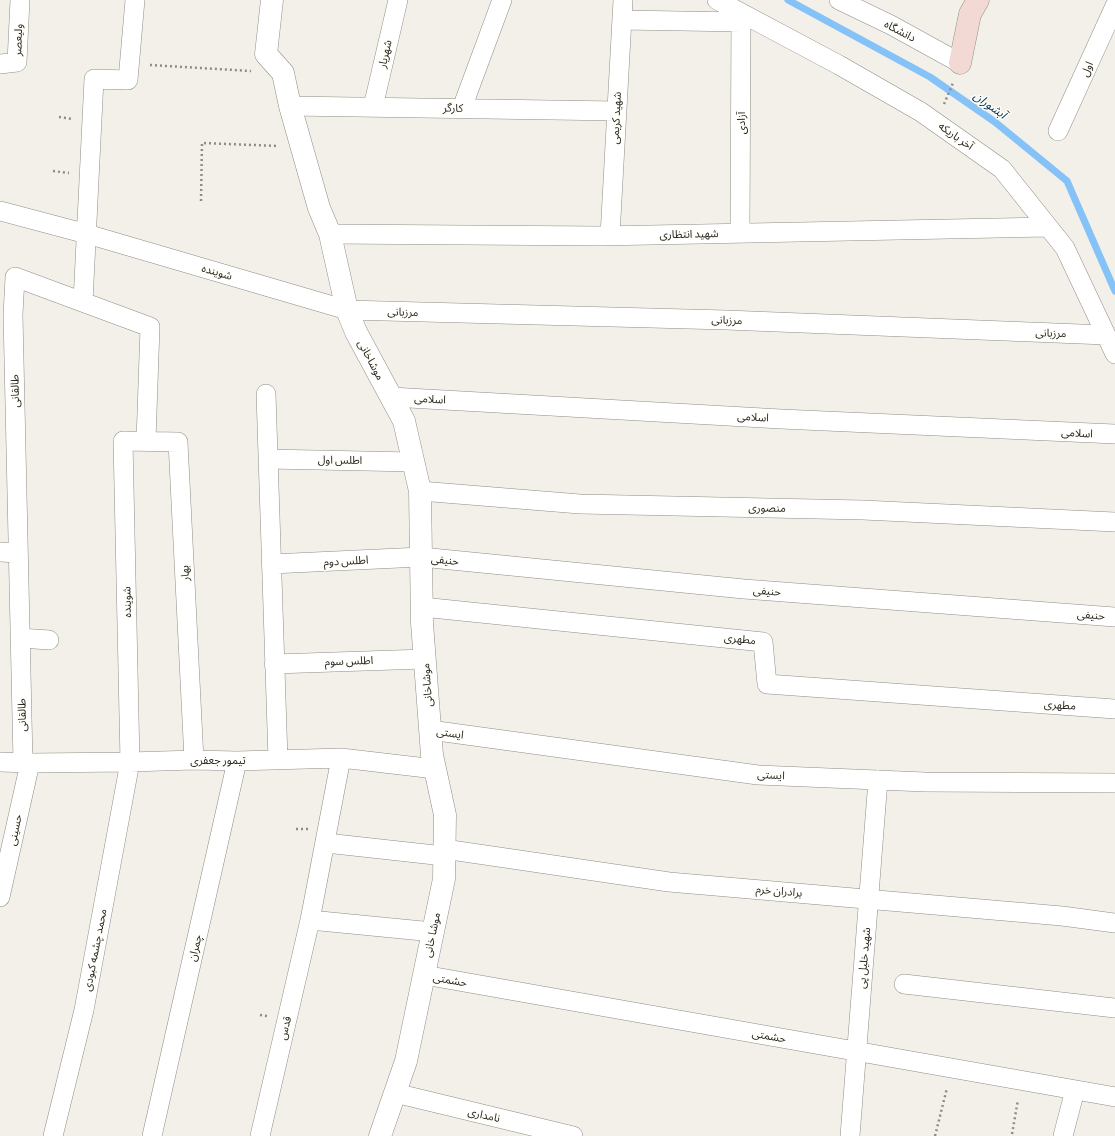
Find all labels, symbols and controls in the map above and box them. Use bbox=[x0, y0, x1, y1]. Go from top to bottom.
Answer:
street label: دانشگاه bbox=[882, 17, 918, 45]
street label: ولیعصر bbox=[11, 24, 25, 56]
street label: شهریار bbox=[375, 39, 395, 69]
street label: اول bbox=[1078, 59, 1096, 79]
water label: آبشوران bbox=[971, 88, 1009, 122]
street label: شهید کریمی bbox=[608, 91, 624, 145]
street label: کارگر bbox=[443, 101, 463, 115]
street label: آزادی bbox=[734, 112, 748, 134]
street label: آخر باریکه bbox=[936, 119, 976, 153]
street label: شهید انتظاری bbox=[659, 227, 719, 241]
street label: شوینده bbox=[200, 261, 234, 283]
street label: مرزبانی bbox=[387, 305, 419, 319]
street label: مرزبانی bbox=[711, 313, 743, 327]
street label: مرزبانی bbox=[1035, 326, 1067, 340]
street label: موشاخانی bbox=[355, 338, 387, 382]
street label: طالقانی bbox=[8, 374, 22, 408]
street label: اسلامی bbox=[414, 392, 446, 406]
street label: اسلامی bbox=[737, 410, 769, 424]
street label: اسلامی bbox=[1061, 426, 1093, 440]
street label: اطلس اول bbox=[318, 453, 362, 467]
street label: منصوری bbox=[748, 501, 786, 515]
street label: حنیفی bbox=[430, 552, 460, 568]
street label: اطلس دوم bbox=[323, 553, 369, 569]
street label: بهار bbox=[178, 565, 192, 581]
street label: حنیفی bbox=[753, 583, 781, 599]
street label: شوینده bbox=[120, 586, 134, 618]
street label: حنیفی bbox=[1077, 607, 1105, 623]
street label: مطهری bbox=[723, 631, 757, 647]
street label: اطلس سوم bbox=[324, 654, 374, 668]
street label: موشاخانی bbox=[419, 663, 435, 707]
street label: مطهری bbox=[1044, 697, 1076, 713]
street label: طالقانی bbox=[15, 698, 29, 732]
street label: ایستی bbox=[435, 725, 465, 741]
street label: تیمور جعفری bbox=[190, 753, 246, 767]
street label: ایستی bbox=[757, 768, 785, 782]
street label: حسینی bbox=[5, 813, 25, 847]
street label: برادران خرم bbox=[755, 882, 803, 900]
street label: محمد چشمه کبودی bbox=[81, 908, 109, 992]
street label: موشا خانی bbox=[421, 911, 443, 959]
street label: شهید خلیل پی bbox=[855, 927, 873, 989]
street label: چمران bbox=[186, 933, 204, 963]
street label: حشمتی bbox=[432, 971, 468, 989]
street label: قدس bbox=[276, 1015, 294, 1041]
street label: حشمتی bbox=[751, 1027, 787, 1045]
street label: نامداری bbox=[467, 1105, 501, 1125]

